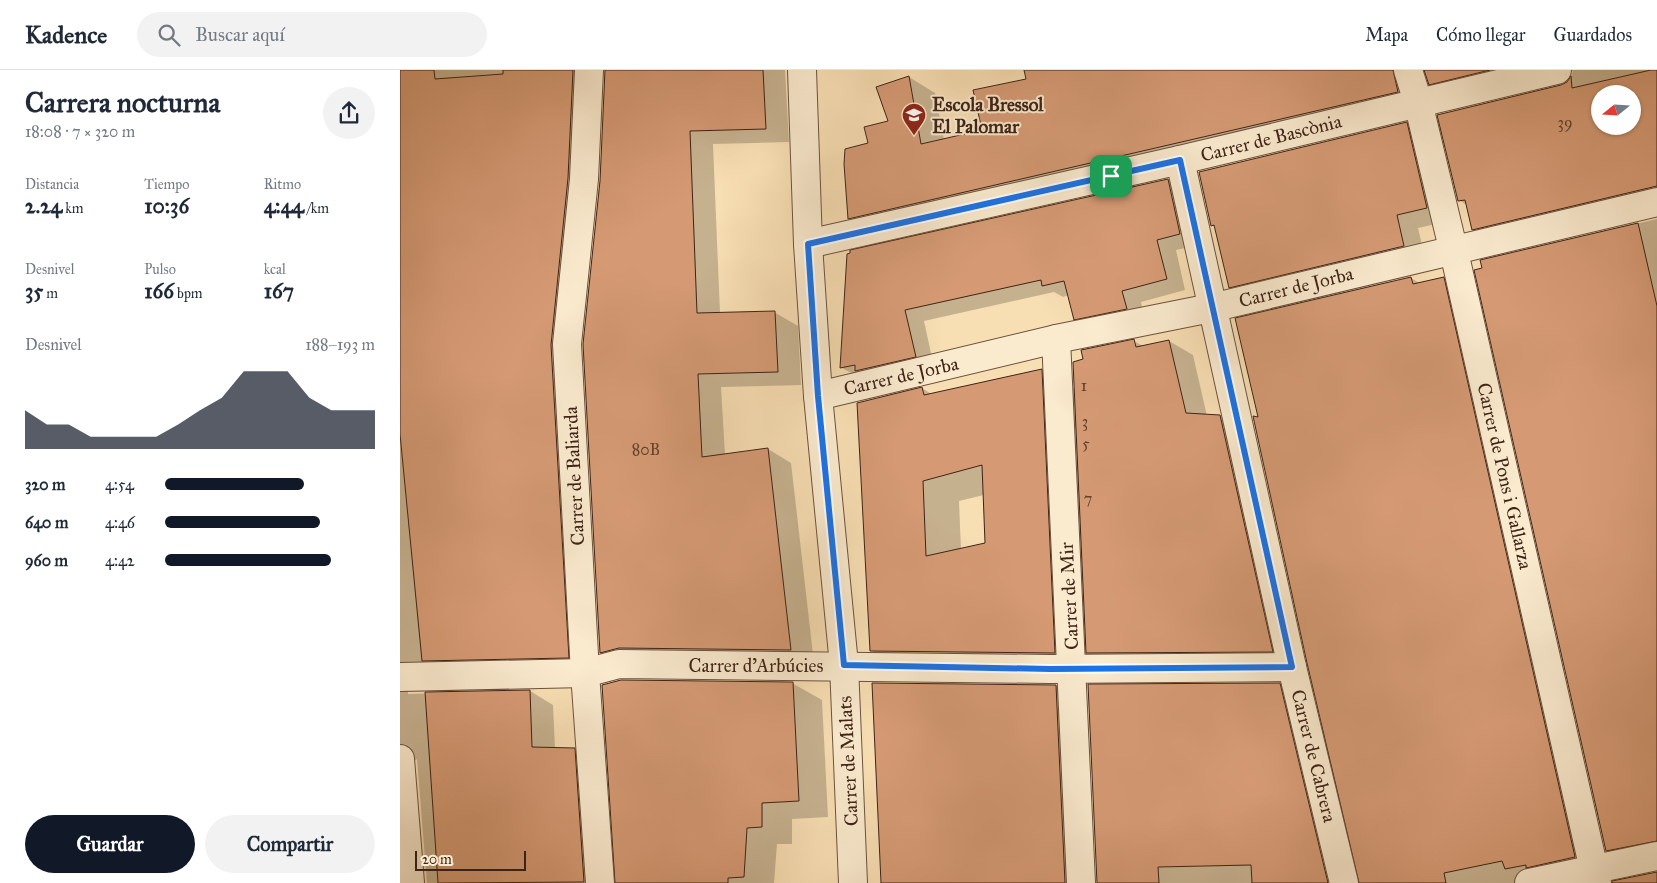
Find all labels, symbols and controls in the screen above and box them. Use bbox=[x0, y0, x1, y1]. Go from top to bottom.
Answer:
search box bbox=[137, 12, 487, 57]
text: Kadence bbox=[25, 20, 107, 50]
icon: search bbox=[155, 21, 183, 49]
text: Buscar aquí bbox=[195, 23, 285, 46]
text: Mapa bbox=[1365, 24, 1408, 46]
text: Cómo llegar bbox=[1436, 24, 1526, 46]
text: Guardados bbox=[1554, 24, 1632, 46]
text: Carrera nocturna bbox=[25, 85, 220, 120]
north arrow bbox=[1591, 85, 1641, 135]
map controls bbox=[1591, 85, 1641, 135]
button: share bbox=[323, 87, 375, 139]
place label: Escola Bressol El Palomar bbox=[932, 93, 1044, 138]
school or university icon: Escola Bressol El Palomar bbox=[901, 102, 927, 136]
street label: Carrer de Bascònia bbox=[1198, 109, 1345, 167]
house number: 39 bbox=[1558, 113, 1573, 132]
text: 18:08 · 7 × 320 m bbox=[25, 122, 135, 141]
pin bbox=[1090, 155, 1132, 197]
icon: arrive bbox=[1097, 162, 1125, 190]
text: Distancia bbox=[25, 176, 79, 193]
text: Tiempo bbox=[144, 176, 189, 193]
text: Ritmo bbox=[264, 176, 301, 193]
text: 2.24 bbox=[25, 193, 62, 219]
text: 10:36 bbox=[144, 193, 189, 219]
text: 4:44 bbox=[264, 193, 304, 219]
text: km bbox=[62, 200, 83, 217]
text: /km bbox=[304, 200, 329, 217]
text: Desnivel bbox=[25, 261, 74, 278]
text: Pulso bbox=[144, 261, 176, 278]
text: kcal bbox=[264, 261, 286, 278]
street label: Carrer de Jorba bbox=[1236, 261, 1357, 313]
text: 35 bbox=[25, 278, 43, 304]
text: 166 bbox=[144, 278, 174, 304]
text: 167 bbox=[264, 278, 294, 304]
text: m bbox=[43, 285, 58, 302]
text: bpm bbox=[174, 285, 203, 302]
text: Desnivel bbox=[25, 335, 81, 354]
text: 188–193 m bbox=[305, 335, 375, 354]
street label: Carrer de Jorba bbox=[841, 351, 962, 401]
house number: 1 bbox=[1081, 376, 1087, 395]
street label: Carrer de Pons i Gallarza bbox=[1472, 381, 1538, 572]
street label: Carrer de Baliarda bbox=[559, 405, 589, 546]
house number: 3 bbox=[1082, 412, 1088, 431]
house number: 5 bbox=[1082, 434, 1090, 453]
house number: 80B bbox=[632, 440, 660, 459]
text: 320 m bbox=[25, 475, 66, 494]
text: 4:54 bbox=[105, 475, 134, 494]
house number: 7 bbox=[1084, 489, 1092, 508]
text: 640 m bbox=[25, 513, 68, 532]
text: 4:46 bbox=[105, 513, 135, 532]
street label: Carrer de Mir bbox=[1055, 541, 1083, 650]
text: 960 m bbox=[25, 551, 68, 570]
text: 4:42 bbox=[105, 551, 135, 570]
street label: Carrer d'Arbúcies bbox=[689, 654, 824, 677]
street label: Carrer de Cabrera bbox=[1286, 687, 1342, 826]
street label: Carrer de Malats bbox=[833, 695, 863, 827]
button: Guardar bbox=[25, 815, 195, 873]
button: Compartir bbox=[205, 815, 375, 873]
scale bar bbox=[415, 848, 526, 871]
text: 20 m bbox=[422, 851, 452, 868]

